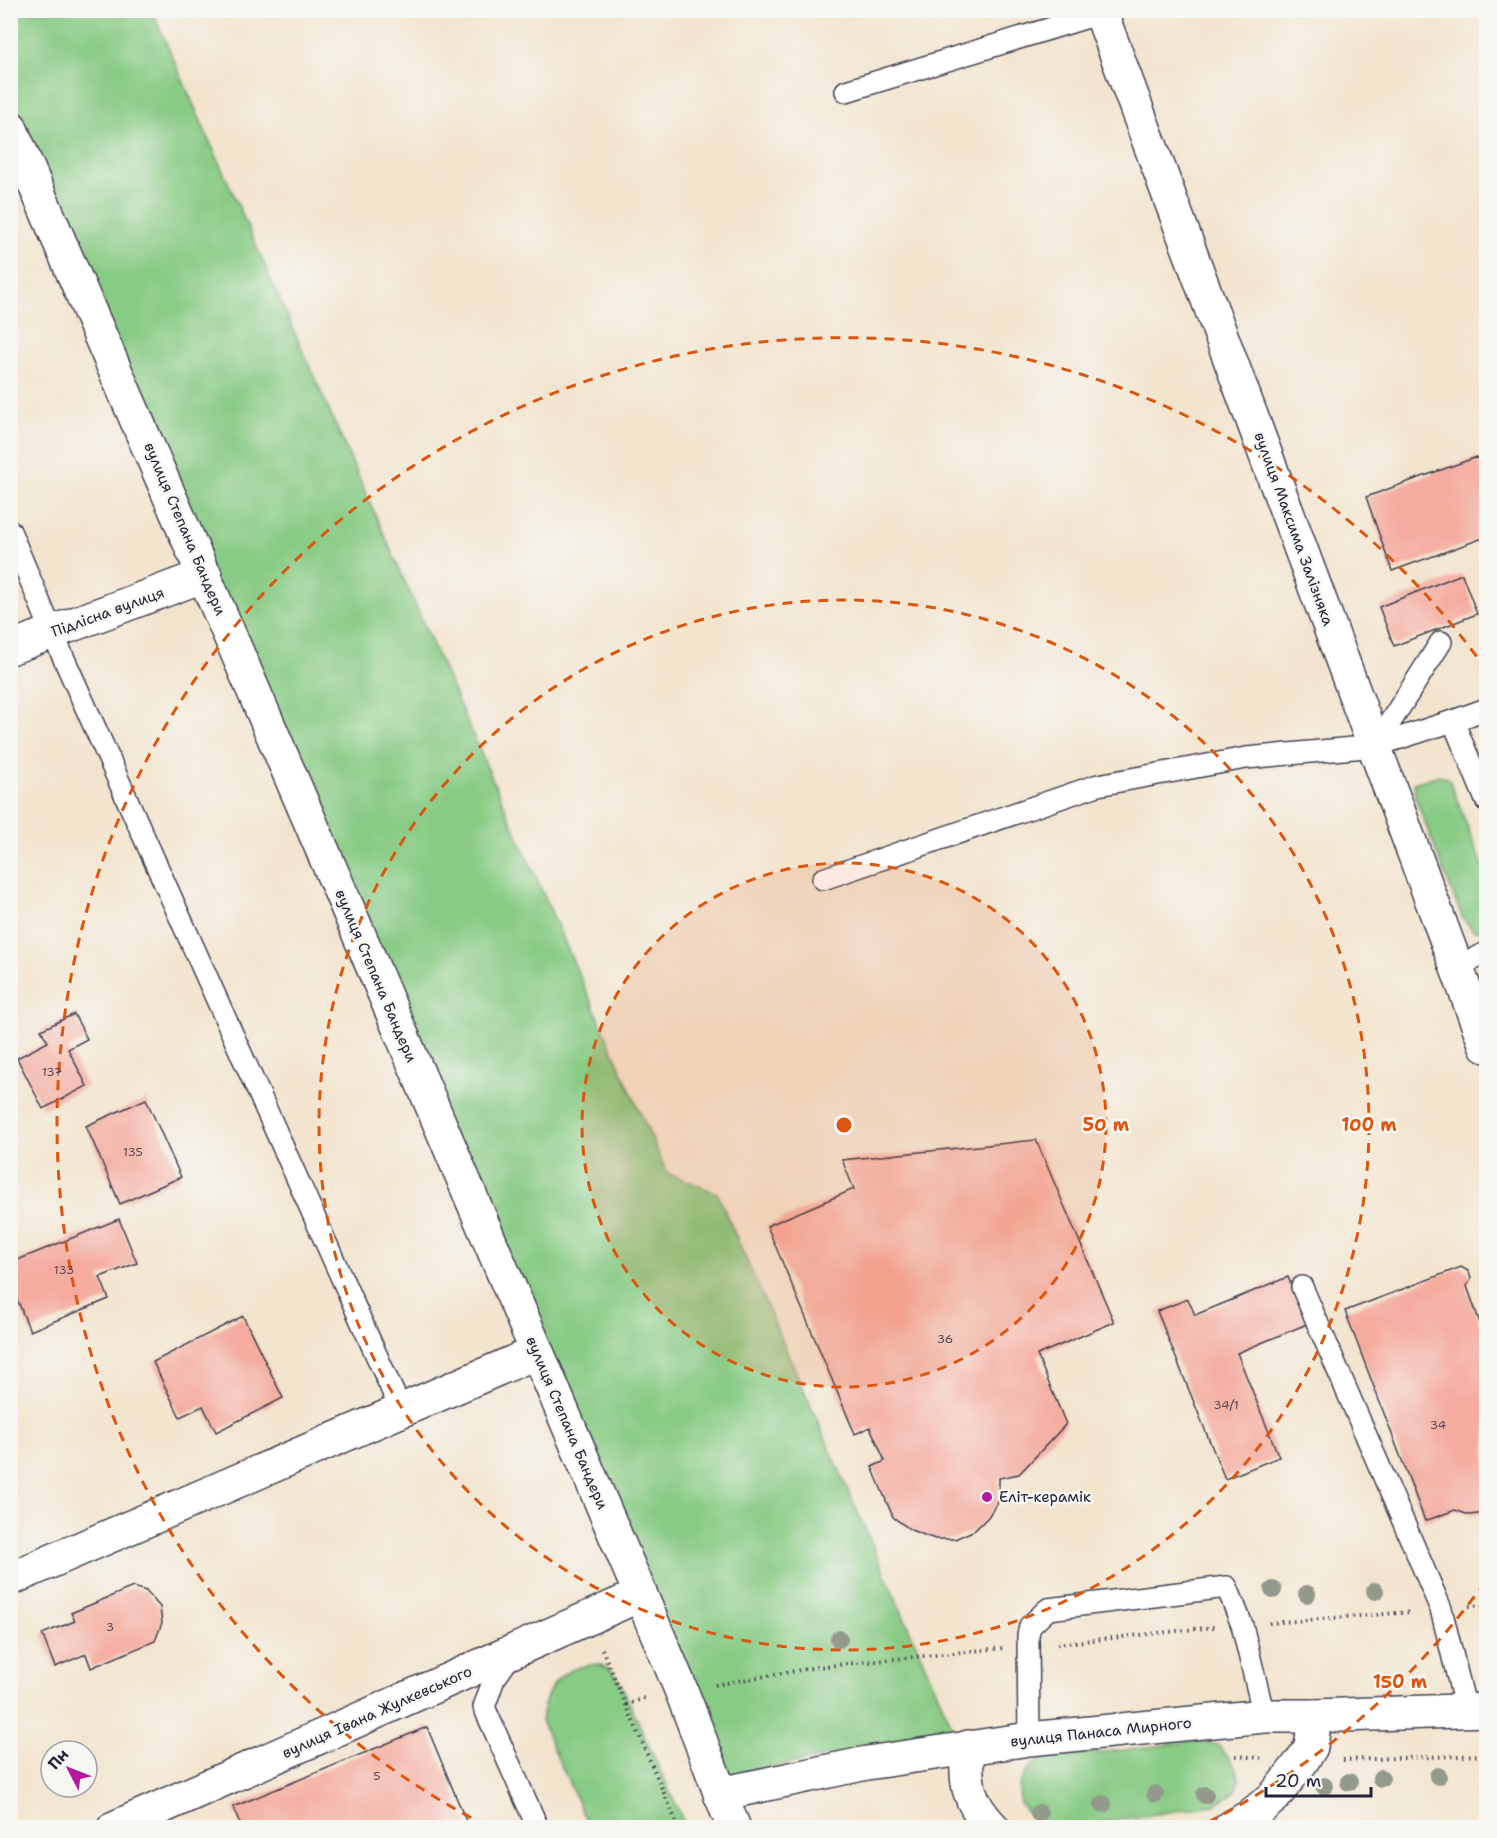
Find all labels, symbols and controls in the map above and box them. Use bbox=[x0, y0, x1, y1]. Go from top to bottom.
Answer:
street label: вулиця Максима Залізняка bbox=[1250, 429, 1339, 629]
street label: вулиця Степана Бандери bbox=[139, 439, 231, 619]
street label: Підлісна вулиця bbox=[49, 582, 167, 642]
street label: вулиця Степана Бандери bbox=[330, 886, 422, 1066]
house number: 137 bbox=[42, 1064, 62, 1080]
text: 50 m bbox=[1083, 1113, 1130, 1137]
text: 100 m bbox=[1341, 1113, 1397, 1137]
centre of rings bbox=[834, 1115, 854, 1135]
house number: 135 bbox=[123, 1144, 143, 1160]
house number: 133 bbox=[54, 1262, 74, 1278]
house number: 36 bbox=[937, 1331, 953, 1347]
street label: вулиця Степана Бандери bbox=[521, 1333, 613, 1513]
house number: 34/1 bbox=[1213, 1397, 1239, 1413]
house number: 34 bbox=[1430, 1417, 1446, 1433]
place label: Еліт-керамік bbox=[999, 1487, 1091, 1507]
marker: Еліт-керамік bbox=[980, 1490, 994, 1504]
house number: 3 bbox=[106, 1619, 114, 1635]
street label: вулиця Івана Жулкевського bbox=[279, 1661, 475, 1763]
text: 150 m bbox=[1373, 1670, 1428, 1694]
street label: вулиця Панаса Мирного bbox=[1010, 1713, 1192, 1751]
north arrow bbox=[39, 1739, 99, 1799]
text: Пн bbox=[43, 1744, 73, 1774]
scale bar bbox=[1266, 1760, 1371, 1798]
house number: 5 bbox=[373, 1768, 381, 1784]
text: 20 m bbox=[1275, 1769, 1321, 1793]

